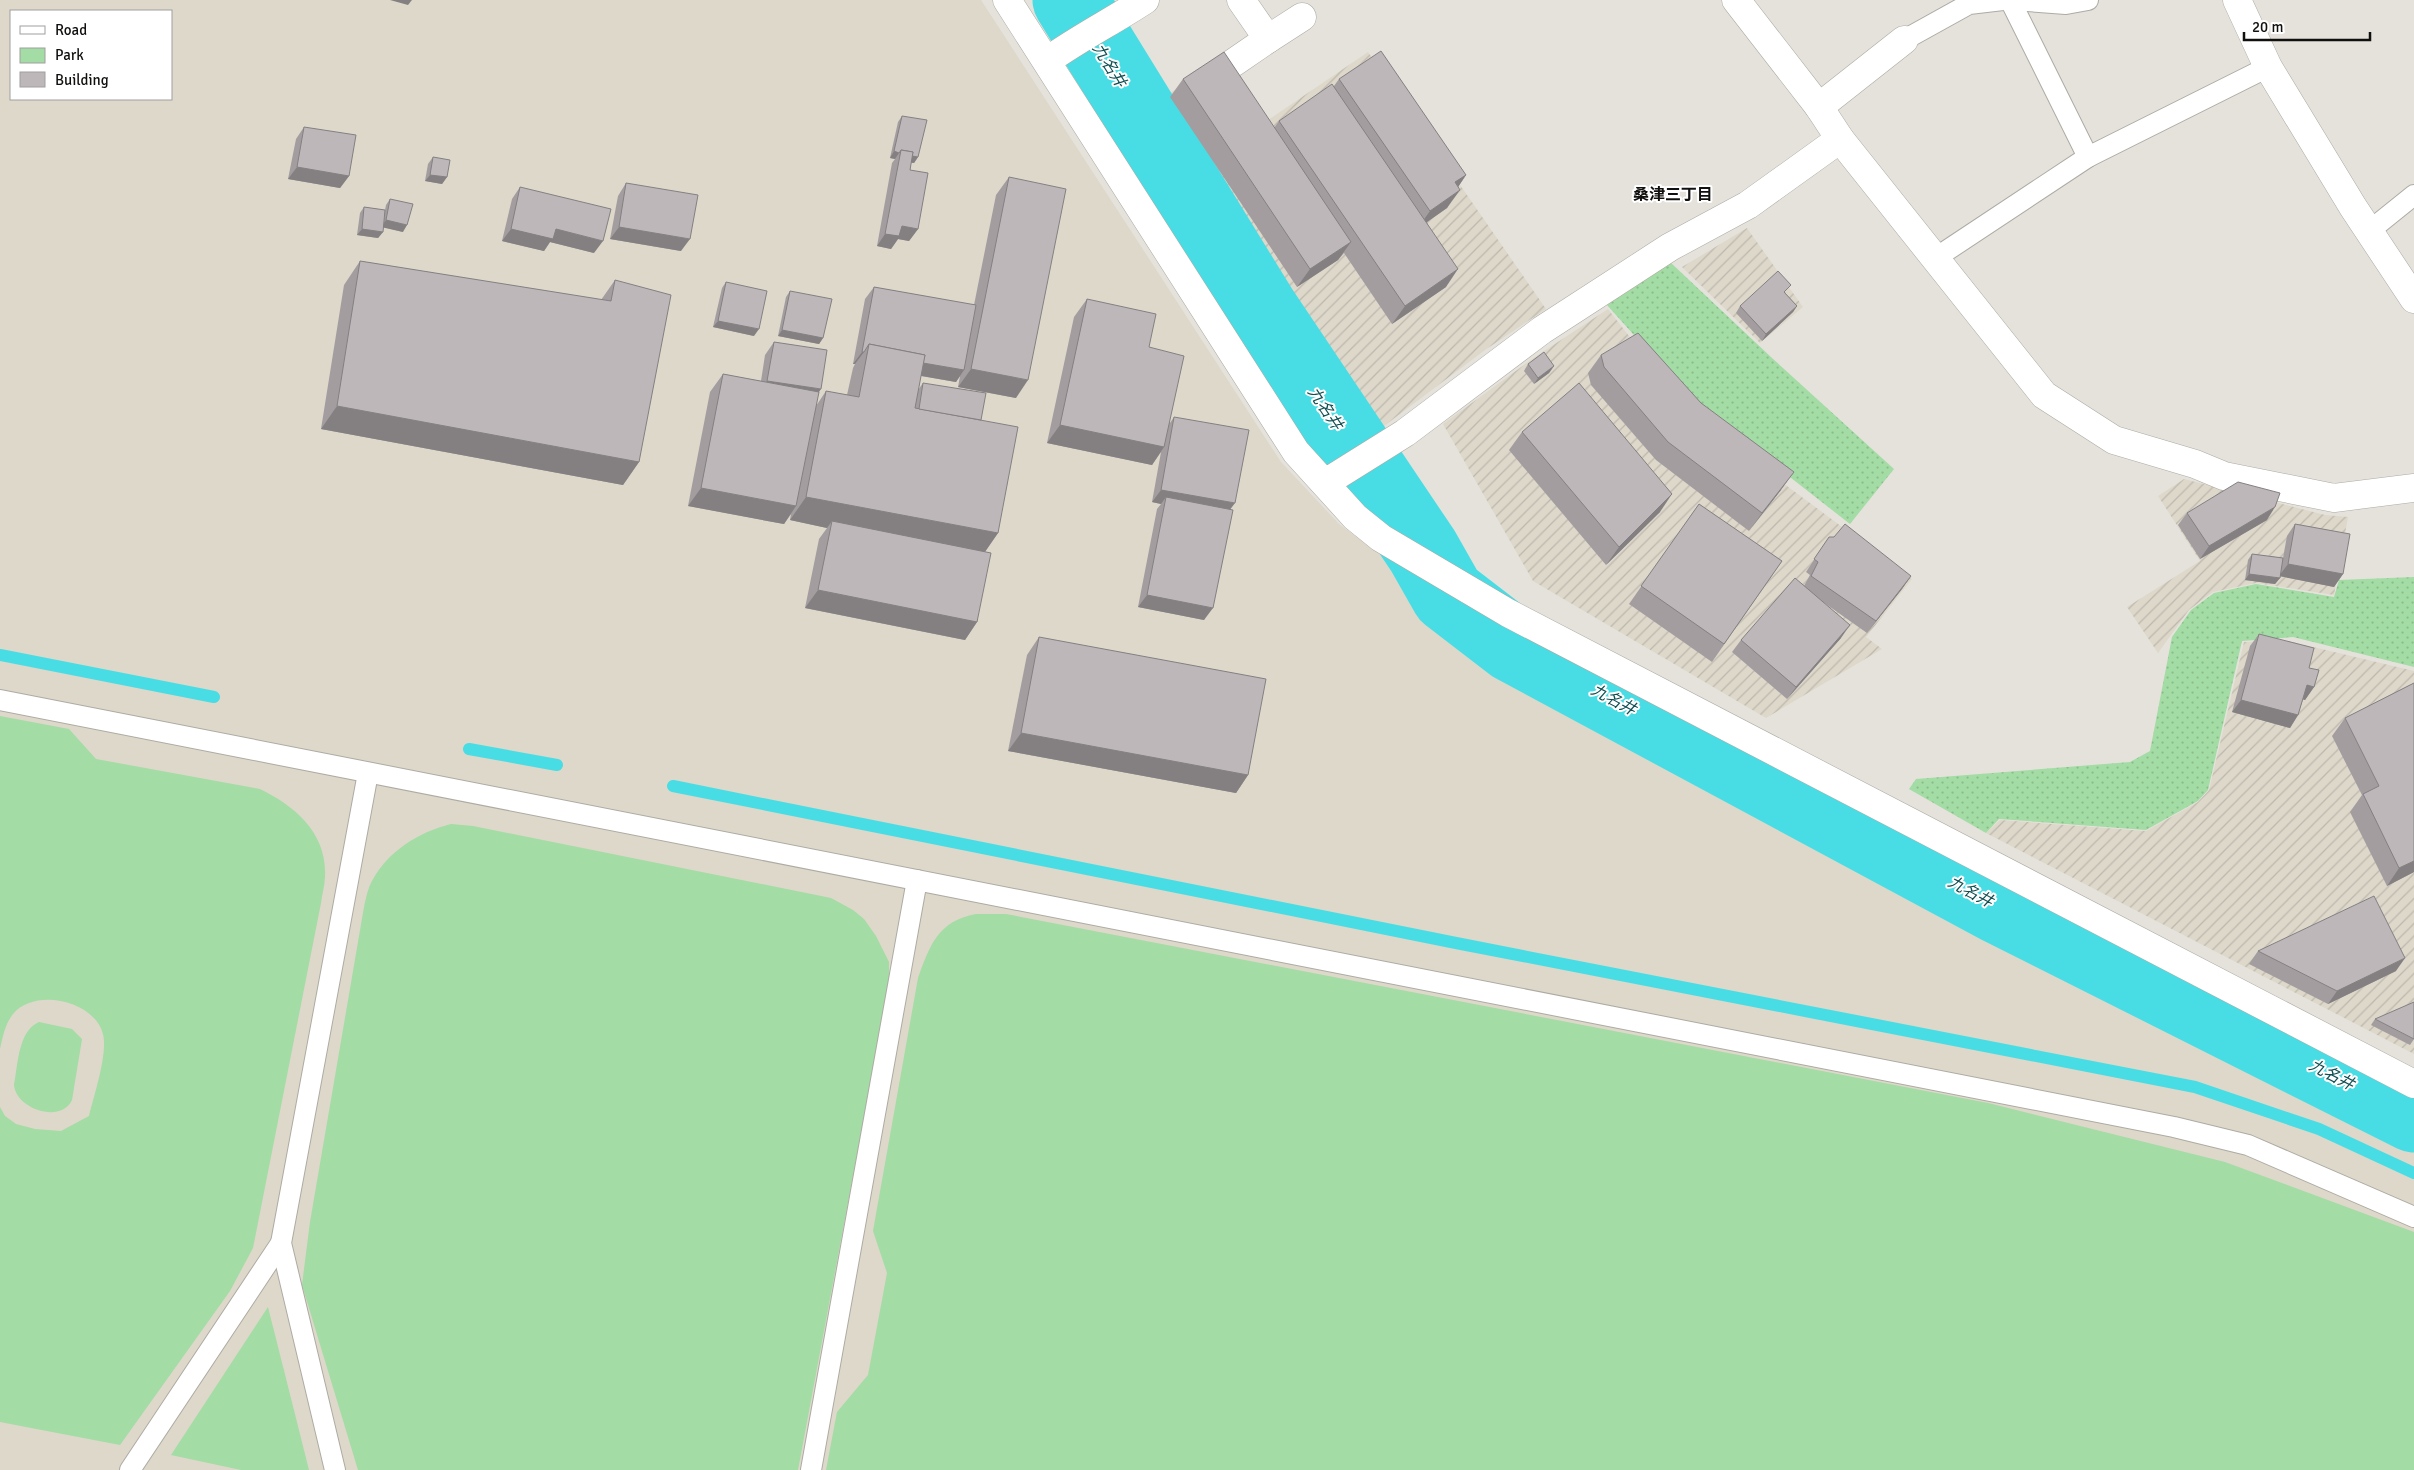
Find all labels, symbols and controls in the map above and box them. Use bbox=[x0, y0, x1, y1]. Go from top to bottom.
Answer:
legend bbox=[10, 10, 172, 100]
scale bar bbox=[2244, 10, 2370, 42]
text: 20 m bbox=[2252, 18, 2283, 36]
text: Road bbox=[55, 21, 87, 39]
water label: 九名井 bbox=[1088, 40, 1131, 93]
text: Park bbox=[55, 46, 84, 64]
text: Building bbox=[55, 71, 109, 89]
district label: 桑津三丁目 bbox=[1633, 185, 1713, 205]
water label: 九名井 bbox=[1303, 383, 1348, 436]
water label: 九名井 bbox=[1588, 680, 1641, 721]
water label: 九名井 bbox=[1945, 872, 1998, 913]
water label: 九名井 bbox=[2306, 1055, 2359, 1096]

